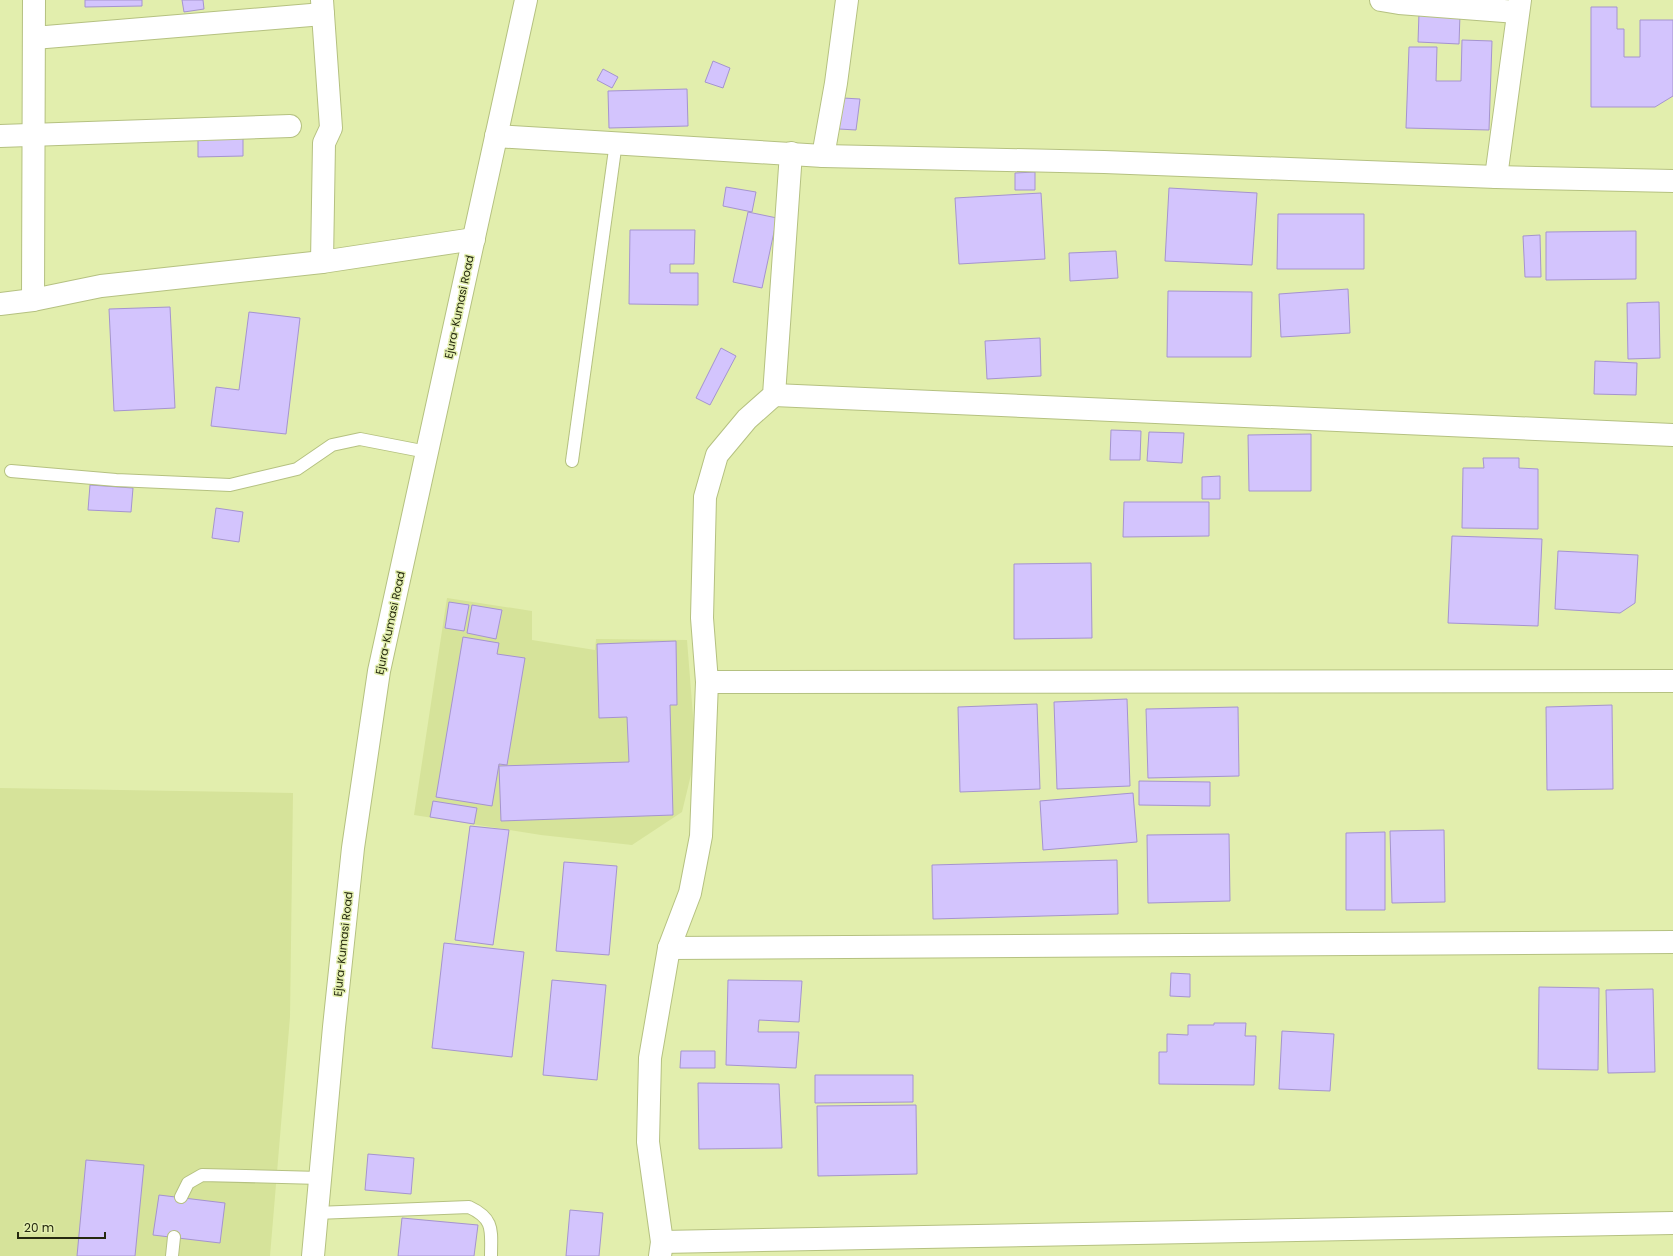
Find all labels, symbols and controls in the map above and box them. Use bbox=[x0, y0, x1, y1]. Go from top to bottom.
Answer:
street label: Ejura-Kumasi Road bbox=[440, 254, 478, 360]
street label: Ejura-Kumasi Road bbox=[371, 570, 409, 676]
street label: Ejura-Kumasi Road bbox=[330, 891, 356, 997]
scale bar bbox=[18, 1214, 105, 1240]
text: 20 m bbox=[24, 1219, 54, 1236]

